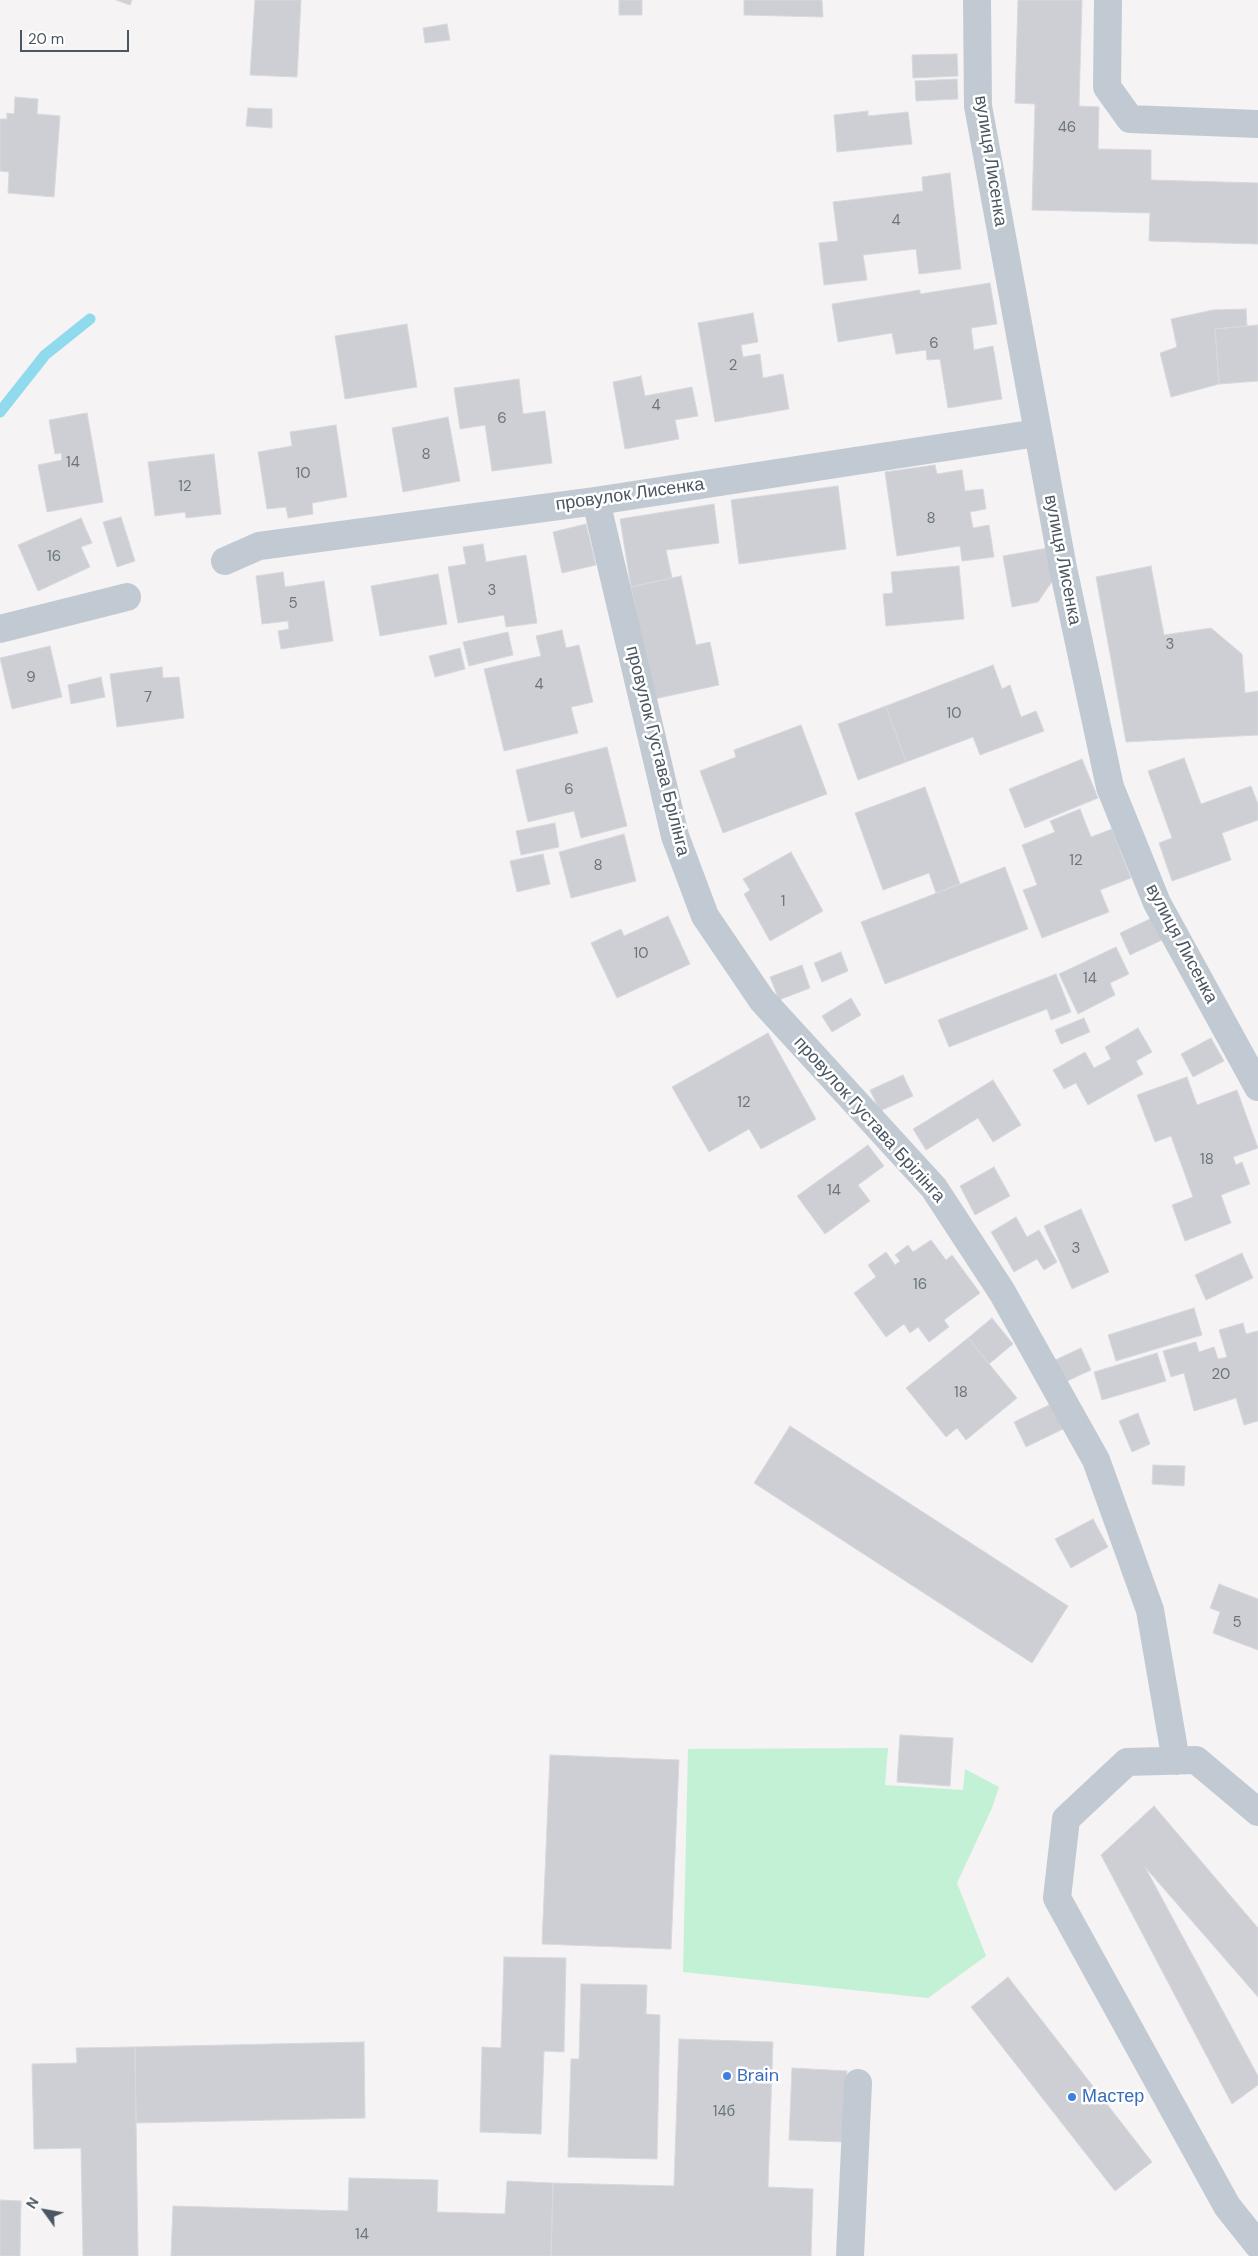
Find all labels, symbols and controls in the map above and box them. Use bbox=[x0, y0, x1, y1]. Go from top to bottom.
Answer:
scale bar bbox=[22, 20, 131, 52]
text: 20 m bbox=[28, 29, 64, 49]
street label: вулиця Лисенка bbox=[969, 94, 1011, 228]
house number: 46 bbox=[1058, 119, 1076, 137]
house number: 4 bbox=[891, 212, 901, 230]
house number: 6 bbox=[929, 335, 939, 353]
house number: 2 bbox=[729, 357, 737, 375]
house number: 4 bbox=[651, 397, 661, 415]
house number: 6 bbox=[497, 410, 507, 428]
house number: 8 bbox=[421, 446, 431, 464]
house number: 14 bbox=[66, 454, 80, 472]
house number: 10 bbox=[296, 465, 310, 483]
street label: провулок Лисенка bbox=[554, 474, 706, 516]
house number: 12 bbox=[178, 478, 192, 496]
street label: вулиця Лисенка bbox=[1039, 493, 1085, 627]
house number: 8 bbox=[926, 510, 936, 528]
house number: 16 bbox=[47, 548, 61, 566]
house number: 3 bbox=[488, 582, 496, 600]
house number: 5 bbox=[288, 595, 298, 613]
house number: 3 bbox=[1166, 636, 1174, 654]
street label: провулок Густава Брілінга bbox=[620, 644, 694, 858]
house number: 9 bbox=[26, 669, 36, 687]
house number: 4 bbox=[534, 676, 544, 694]
house number: 7 bbox=[144, 689, 152, 707]
house number: 10 bbox=[947, 705, 961, 723]
house number: 6 bbox=[564, 781, 574, 799]
house number: 12 bbox=[1069, 852, 1083, 870]
house number: 8 bbox=[593, 857, 603, 875]
street label: вулиця Лисенка bbox=[1140, 881, 1222, 1007]
house number: 1 bbox=[781, 893, 785, 911]
house number: 10 bbox=[634, 945, 648, 963]
house number: 14 bbox=[1083, 970, 1097, 988]
street label: провулок Густава Брілінга bbox=[789, 1033, 949, 1207]
house number: 12 bbox=[737, 1094, 751, 1112]
house number: 18 bbox=[1200, 1151, 1214, 1169]
house number: 14 bbox=[827, 1182, 841, 1200]
house number: 3 bbox=[1072, 1240, 1080, 1258]
house number: 16 bbox=[913, 1276, 927, 1294]
house number: 20 bbox=[1212, 1366, 1230, 1384]
house number: 18 bbox=[954, 1384, 968, 1402]
house number: 5 bbox=[1232, 1614, 1242, 1632]
place label: Brain bbox=[737, 2065, 779, 2087]
marker: Brain bbox=[721, 2070, 733, 2082]
place label: Мастер bbox=[1082, 2086, 1144, 2108]
marker: Мастер bbox=[1066, 2091, 1078, 2103]
house number: 14б bbox=[713, 2103, 735, 2121]
north arrow bbox=[20, 2186, 70, 2236]
text: N bbox=[22, 2194, 43, 2212]
house number: 14 bbox=[355, 2226, 369, 2244]

